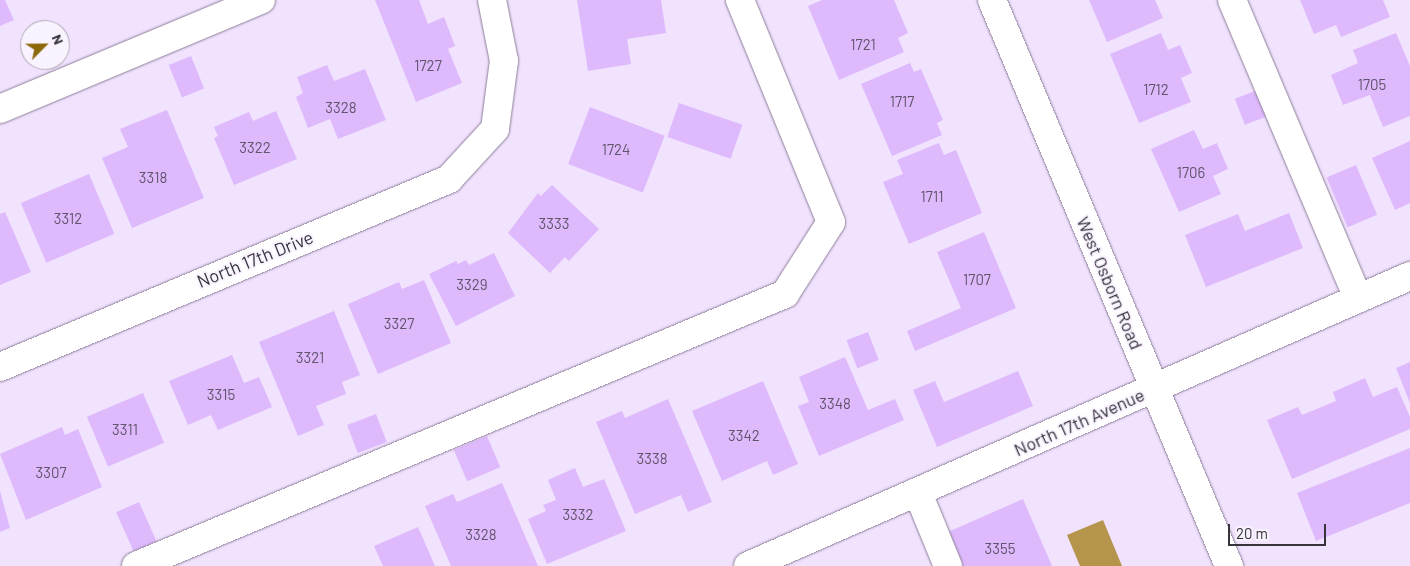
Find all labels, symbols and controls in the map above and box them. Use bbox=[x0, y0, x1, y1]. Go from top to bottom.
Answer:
north arrow bbox=[20, 20, 70, 70]
text: N bbox=[49, 32, 68, 47]
house number: 1721 bbox=[850, 36, 876, 54]
house number: 1727 bbox=[414, 57, 442, 75]
house number: 1705 bbox=[1358, 76, 1386, 94]
house number: 1712 bbox=[1143, 81, 1169, 99]
house number: 1717 bbox=[890, 93, 914, 111]
house number: 3328 bbox=[325, 99, 357, 117]
house number: 3322 bbox=[239, 139, 271, 157]
house number: 1724 bbox=[602, 141, 630, 159]
house number: 1706 bbox=[1177, 164, 1205, 182]
house number: 3318 bbox=[139, 169, 167, 187]
house number: 1711 bbox=[921, 188, 943, 206]
house number: 3312 bbox=[54, 210, 82, 228]
street label: West Osborn Road bbox=[1072, 213, 1148, 353]
house number: 3333 bbox=[539, 215, 569, 233]
street label: North 17th Drive bbox=[194, 226, 316, 292]
house number: 1707 bbox=[963, 271, 991, 289]
house number: 3329 bbox=[456, 276, 488, 294]
house number: 3327 bbox=[384, 315, 414, 333]
house number: 3321 bbox=[296, 349, 324, 367]
street label: North 17th Avenue bbox=[1010, 384, 1148, 460]
house number: 3315 bbox=[207, 386, 235, 404]
house number: 3348 bbox=[819, 395, 851, 413]
house number: 3311 bbox=[112, 421, 138, 439]
house number: 3342 bbox=[728, 427, 760, 445]
house number: 3338 bbox=[637, 450, 667, 468]
house number: 3307 bbox=[35, 464, 67, 482]
house number: 3332 bbox=[562, 506, 594, 524]
scale bar bbox=[1230, 514, 1328, 546]
text: 20 m bbox=[1236, 524, 1268, 542]
house number: 3328 bbox=[465, 526, 497, 544]
house number: 3355 bbox=[985, 540, 1015, 558]

